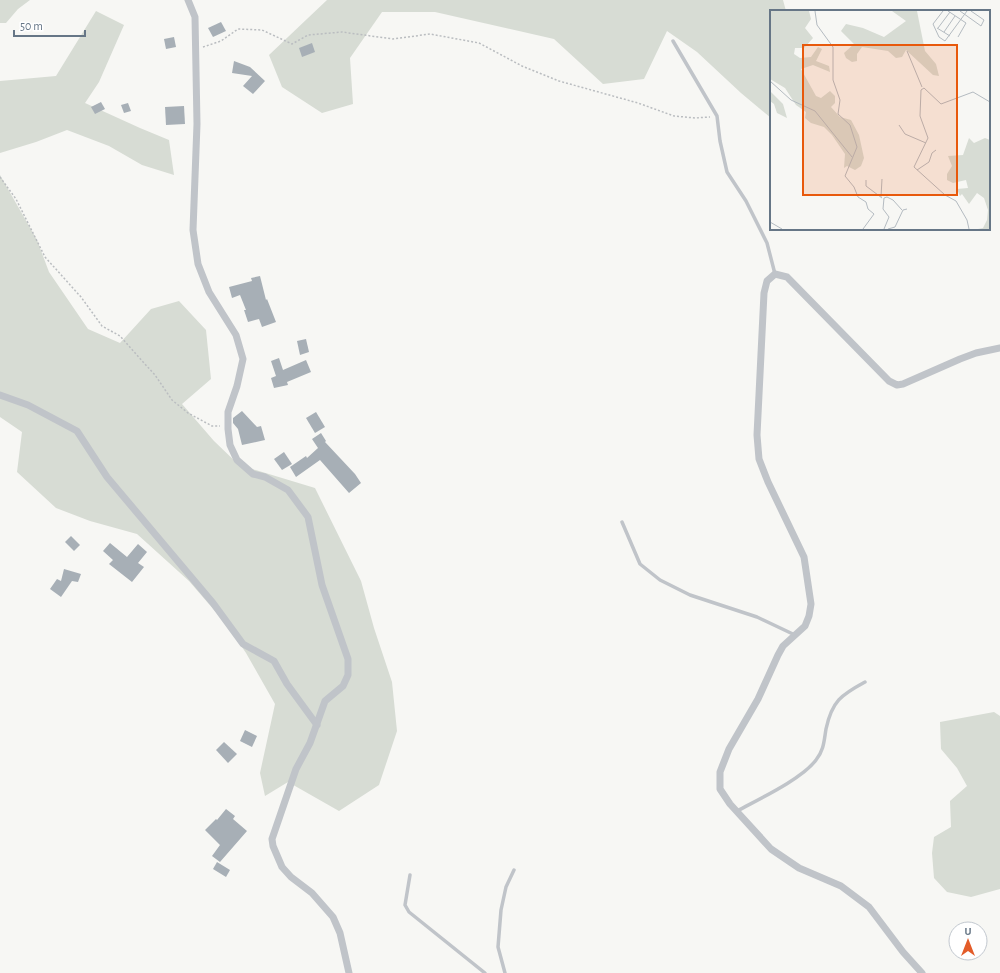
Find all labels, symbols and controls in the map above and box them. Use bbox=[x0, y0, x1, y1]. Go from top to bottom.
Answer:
inset map bbox=[770, 10, 990, 230]
scale bar bbox=[14, 12, 85, 38]
text: 50 m bbox=[20, 20, 43, 32]
north arrow bbox=[948, 921, 988, 961]
text: U bbox=[964, 926, 972, 937]

